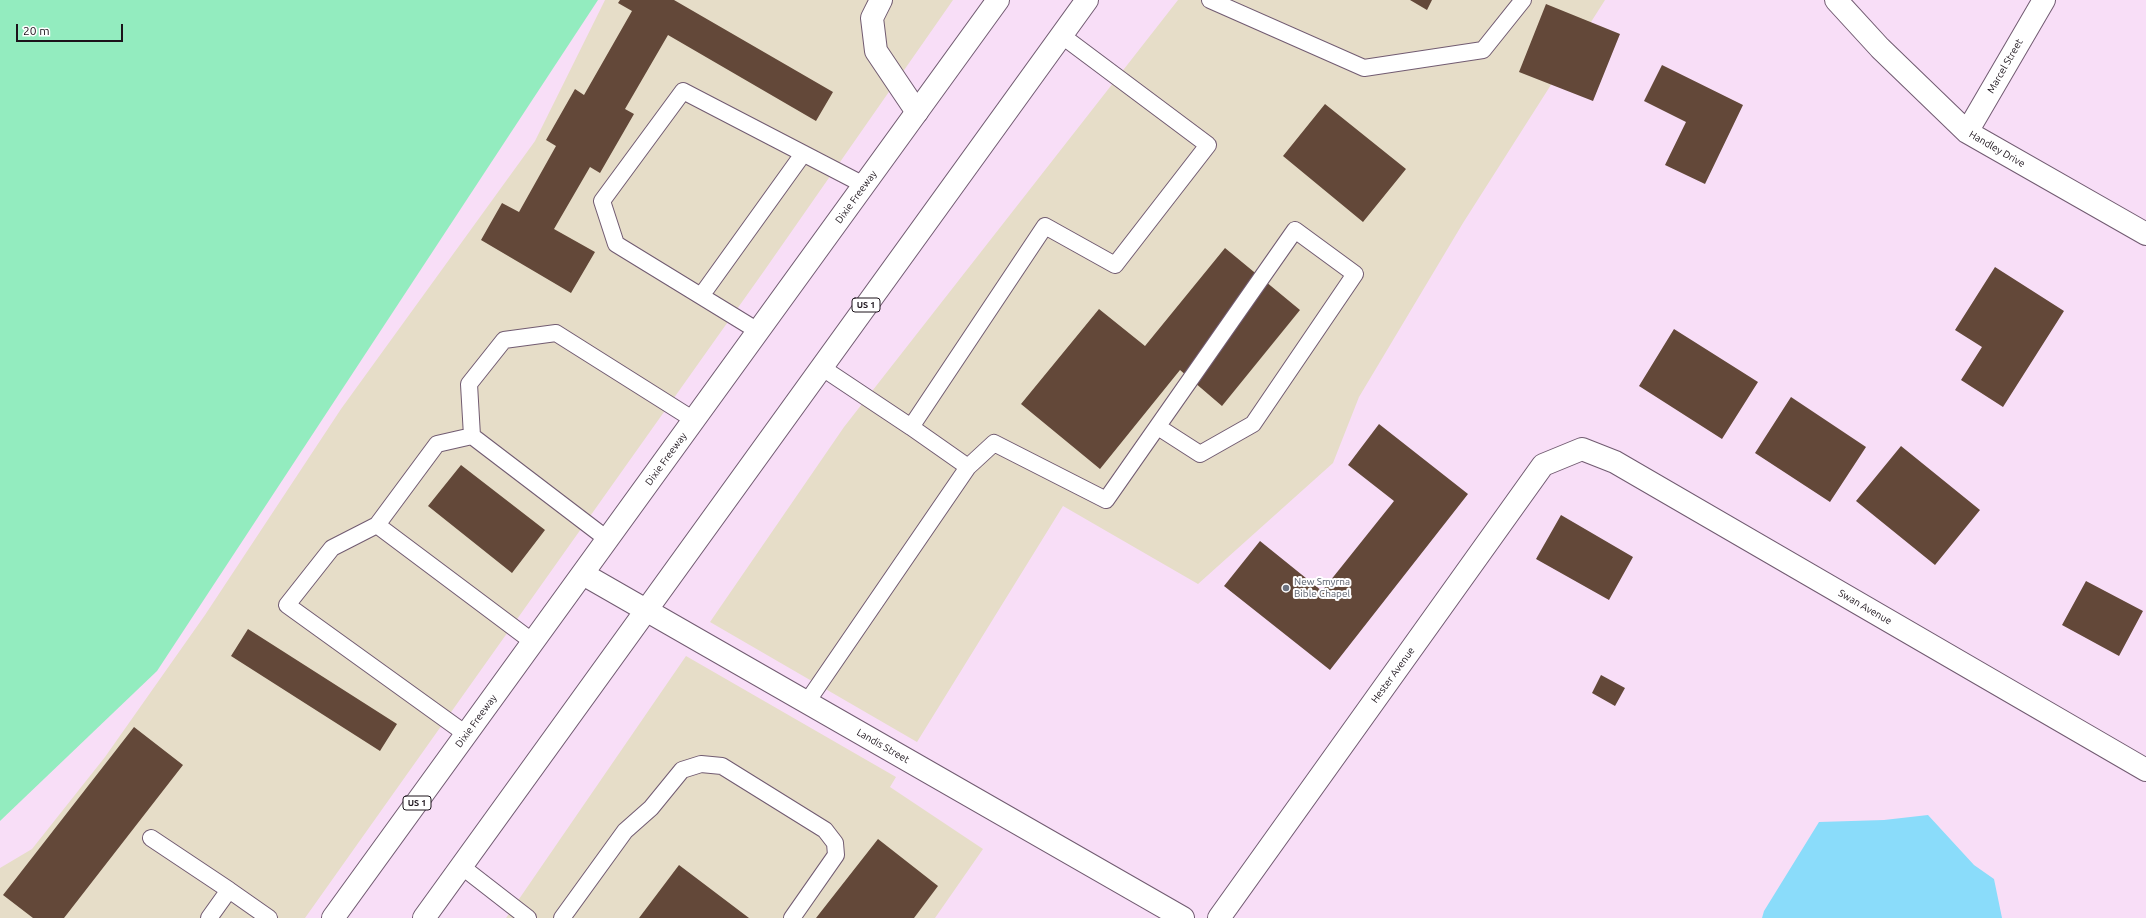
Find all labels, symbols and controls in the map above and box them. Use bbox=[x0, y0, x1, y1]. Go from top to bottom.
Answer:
scale bar bbox=[18, 16, 125, 42]
text: 20 m bbox=[23, 24, 50, 37]
street label: Marcel Street bbox=[1985, 37, 2025, 95]
street label: Handley Drive bbox=[1967, 128, 2027, 170]
street label: Dixie Freeway bbox=[833, 168, 879, 226]
road number: US 1 bbox=[852, 298, 880, 312]
street label: Dixie Freeway bbox=[643, 430, 689, 488]
place label: New Smyrna Bible Chapel bbox=[1294, 576, 1350, 600]
marker: New Smyrna Bible Chapel bbox=[1281, 583, 1291, 593]
street label: Swan Avenue bbox=[1836, 587, 1894, 627]
street label: Hester Avenue bbox=[1369, 645, 1417, 705]
street label: Dixie Freeway bbox=[453, 692, 499, 750]
street label: Landis Street bbox=[855, 726, 911, 766]
road number: US 1 bbox=[403, 796, 431, 810]

